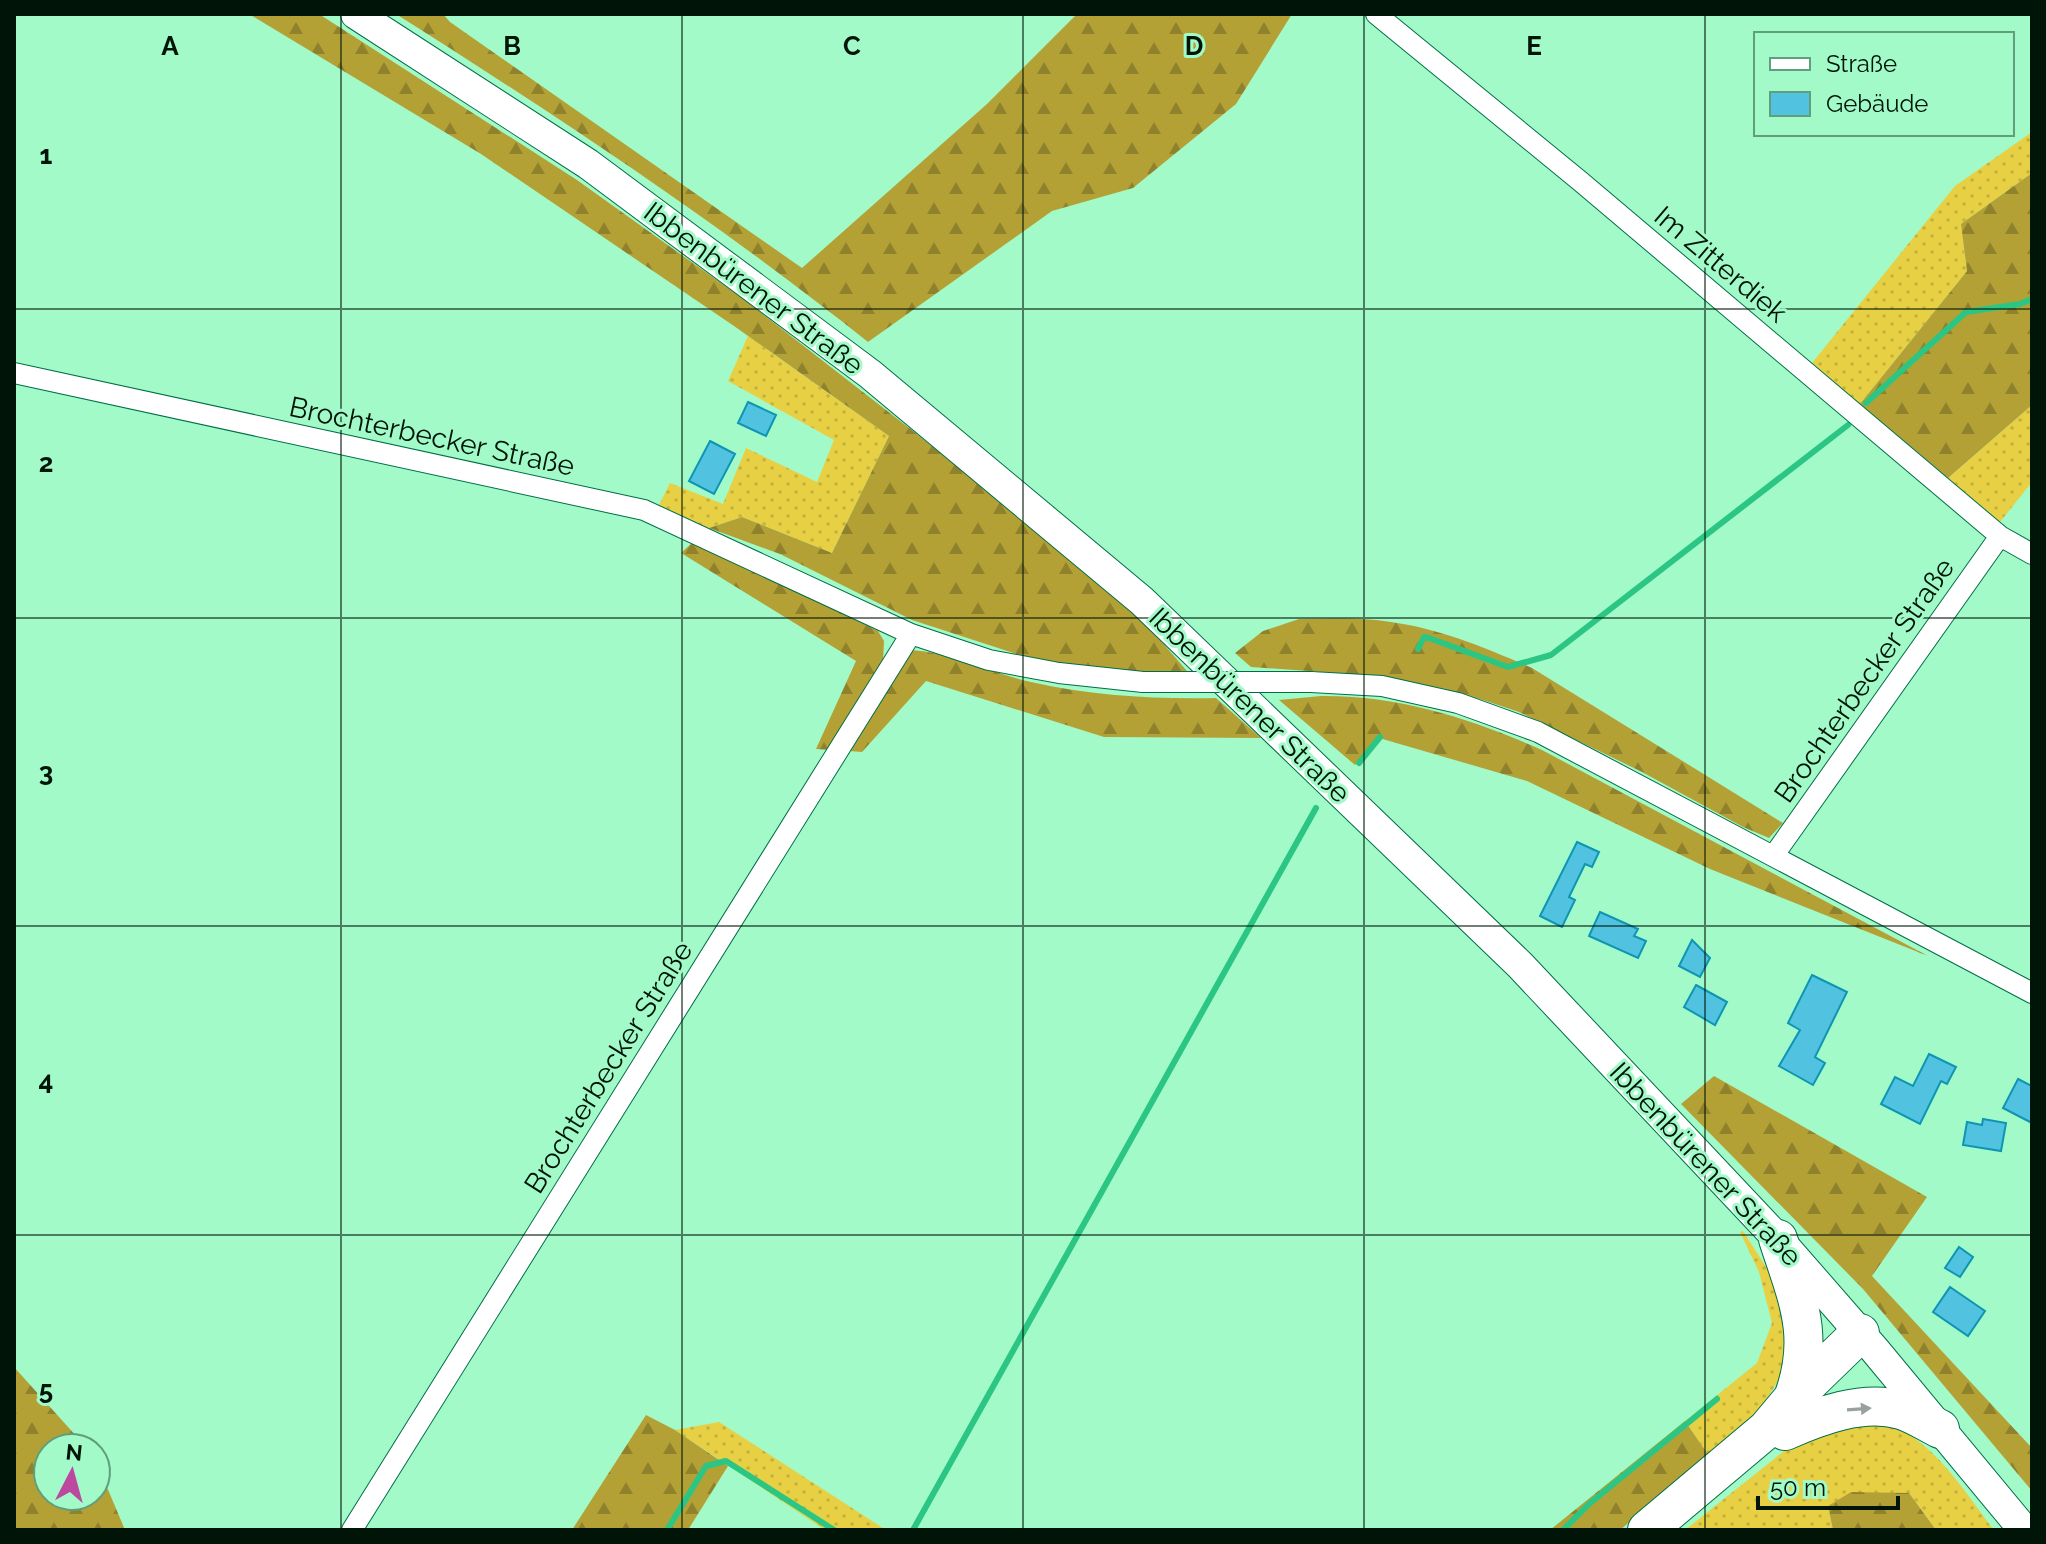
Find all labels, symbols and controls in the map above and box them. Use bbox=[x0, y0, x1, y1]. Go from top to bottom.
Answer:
text: A bbox=[161, 31, 179, 61]
text: B bbox=[503, 31, 521, 61]
text: C bbox=[843, 31, 861, 61]
text: D bbox=[1185, 31, 1203, 61]
text: E bbox=[1526, 31, 1542, 61]
legend bbox=[1754, 32, 2014, 136]
text: Straße bbox=[1826, 49, 1897, 78]
text: Gebäude bbox=[1826, 89, 1928, 118]
text: 1 bbox=[40, 140, 53, 170]
street label: Ibbenbürener Straße bbox=[638, 195, 870, 382]
street label: Im Zitterdiek bbox=[1648, 199, 1794, 329]
street label: Brochterbecker Straße bbox=[286, 390, 577, 483]
text: 2 bbox=[39, 448, 53, 478]
street label: Brochterbecker Straße bbox=[1768, 552, 1961, 809]
street label: Ibbenbürener Straße bbox=[1142, 601, 1357, 810]
text: 3 bbox=[39, 757, 53, 787]
street label: Brochterbecker Straße bbox=[517, 935, 699, 1199]
street label: Ibbenbürener Straße bbox=[1603, 1056, 1808, 1273]
text: 4 bbox=[39, 1066, 53, 1096]
text: 5 bbox=[39, 1375, 53, 1405]
one-way arrow bbox=[1847, 1402, 1872, 1415]
north arrow bbox=[32, 1432, 112, 1512]
text: N bbox=[64, 1438, 84, 1466]
scale bar bbox=[1758, 1460, 1898, 1510]
text: 50 m bbox=[1770, 1473, 1826, 1502]

